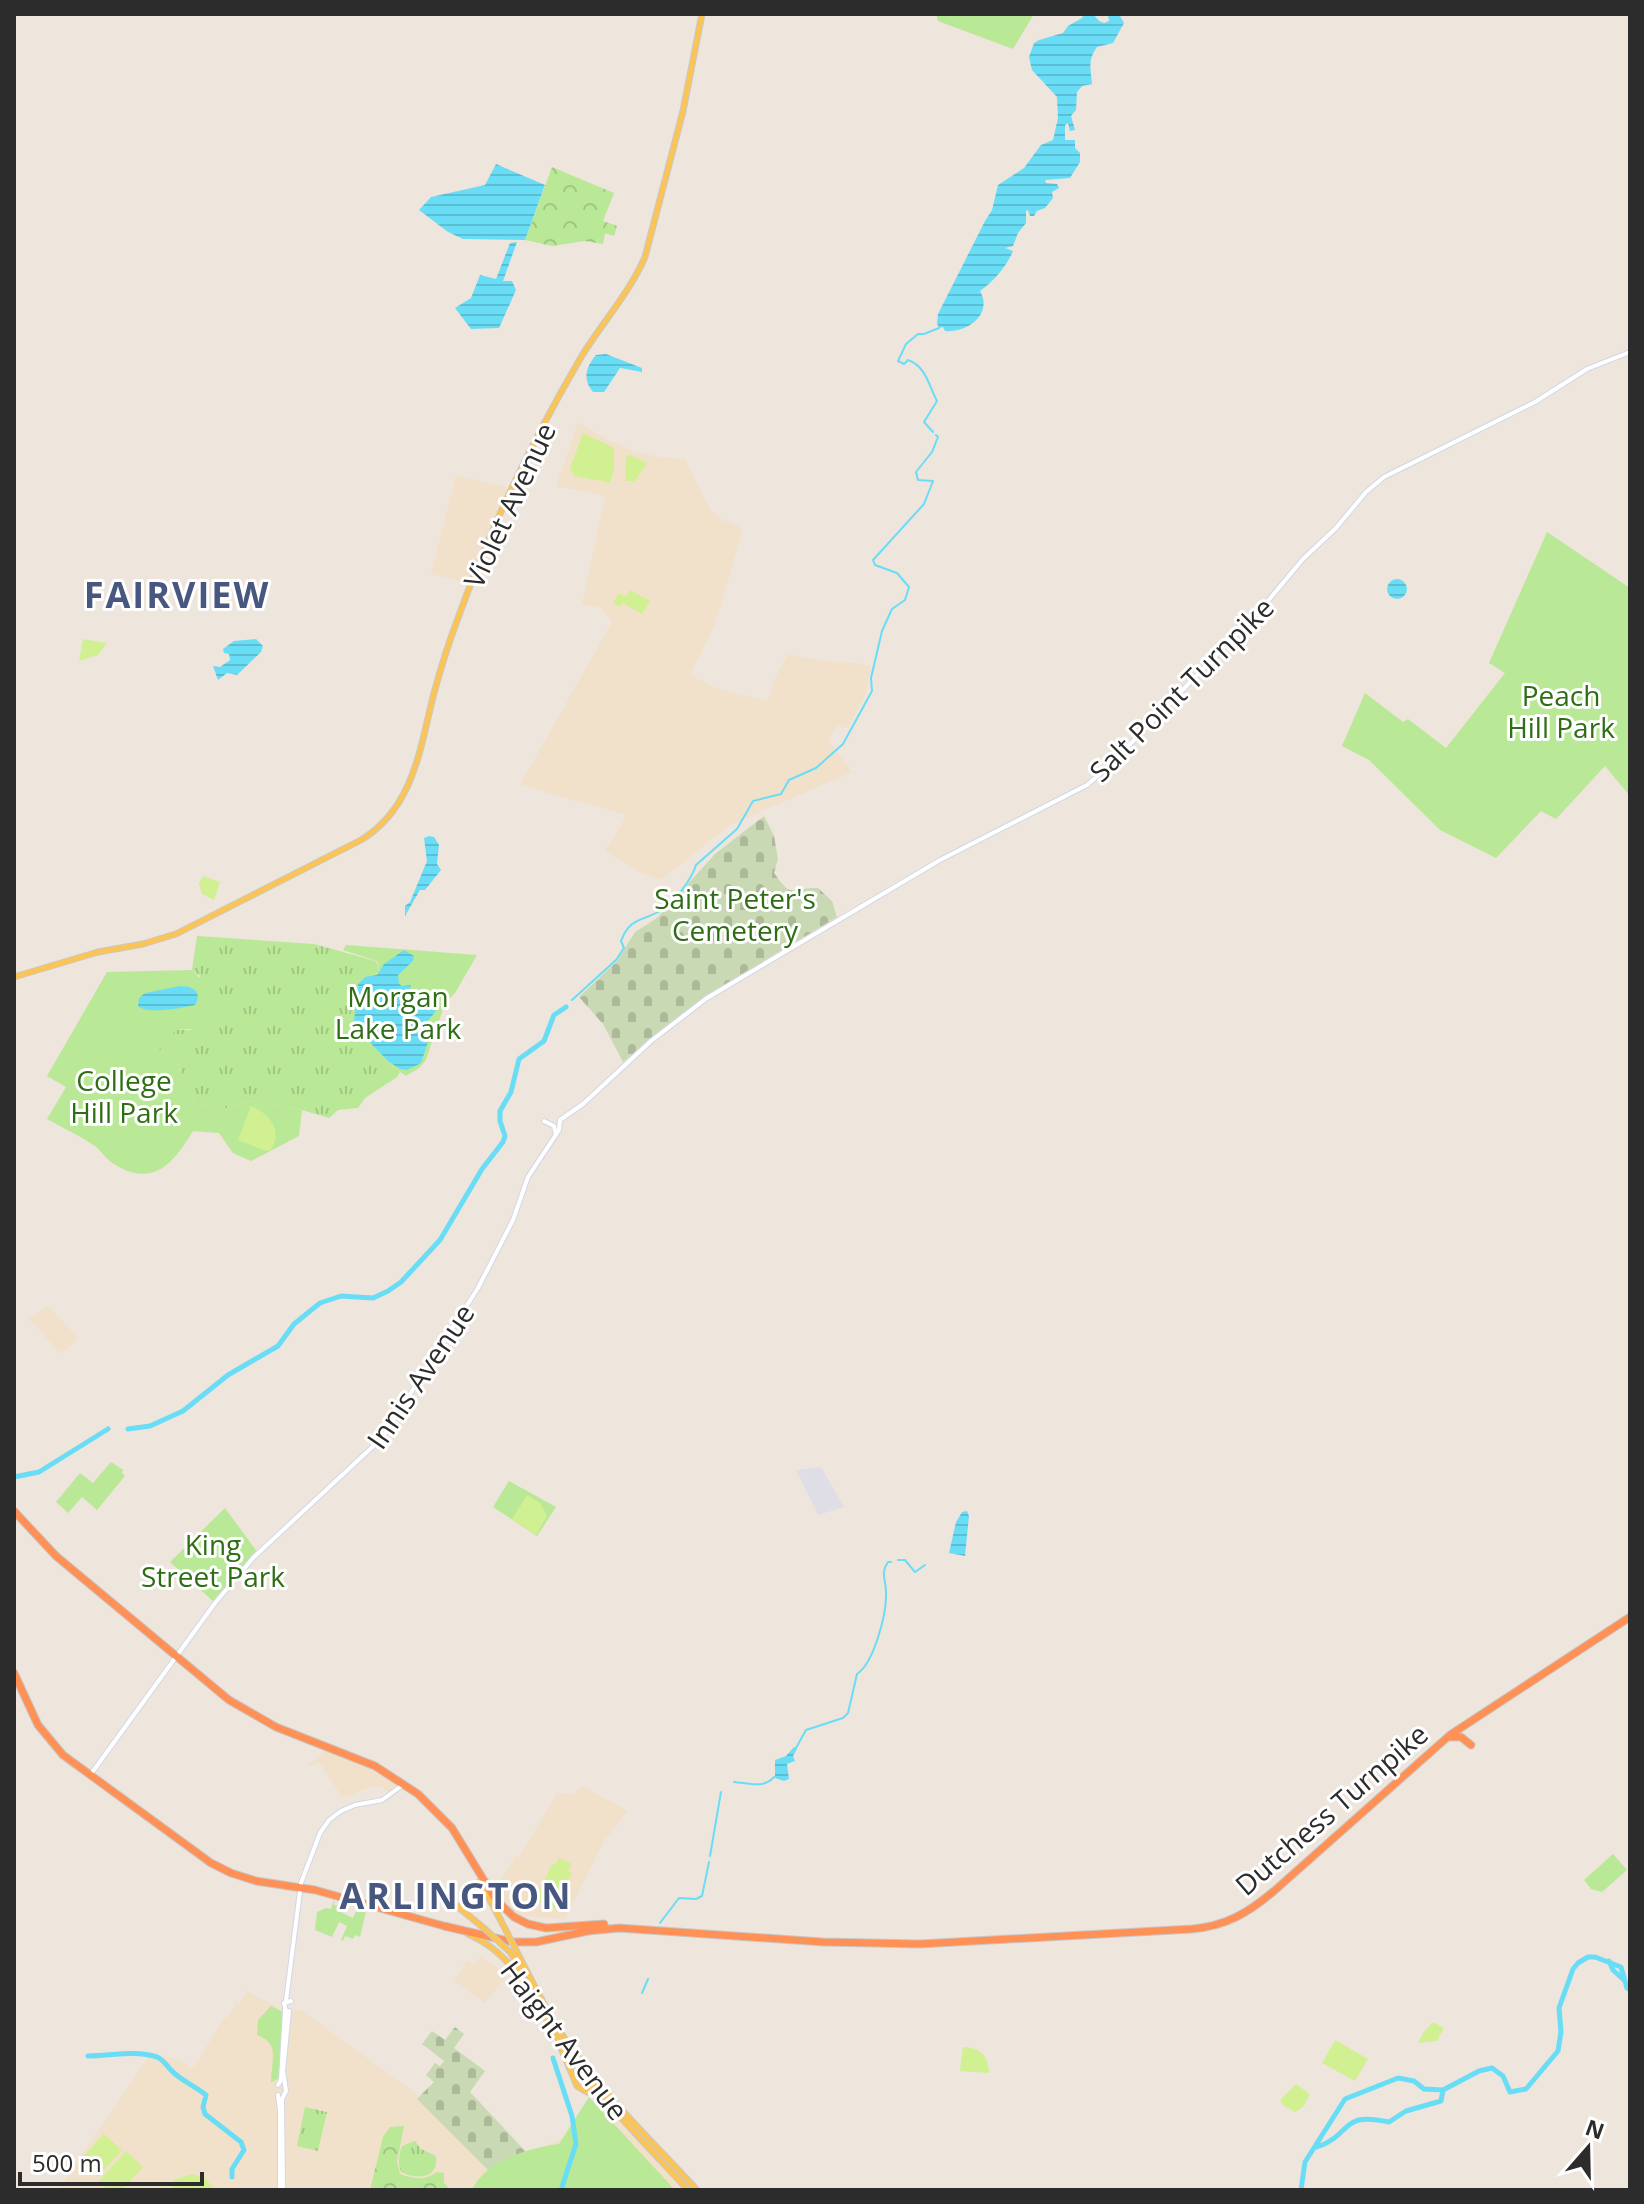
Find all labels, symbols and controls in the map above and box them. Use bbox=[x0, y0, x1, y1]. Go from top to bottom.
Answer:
street label: Violet Avenue bbox=[454, 416, 564, 594]
district label: FAIRVIEW bbox=[84, 570, 270, 619]
street label: Salt Point Turnpike bbox=[1080, 588, 1282, 790]
park label: Peach Hill Park bbox=[1507, 676, 1615, 746]
park label: Saint Peter's Cemetery bbox=[654, 879, 816, 949]
park label: Morgan Lake Park bbox=[335, 977, 462, 1047]
park label: College Hill Park bbox=[70, 1061, 178, 1131]
street label: Innis Avenue bbox=[357, 1296, 483, 1456]
park label: King Street Park bbox=[141, 1525, 285, 1595]
street label: Dutchess Turnpike bbox=[1227, 1715, 1435, 1903]
district label: ARLINGTON bbox=[340, 1871, 572, 1920]
street label: Haight Avenue bbox=[493, 1953, 637, 2127]
north arrow bbox=[1548, 2108, 1628, 2188]
text: N bbox=[1582, 2111, 1609, 2145]
scale bar bbox=[20, 2136, 202, 2186]
text: 500 m bbox=[32, 2146, 102, 2179]

